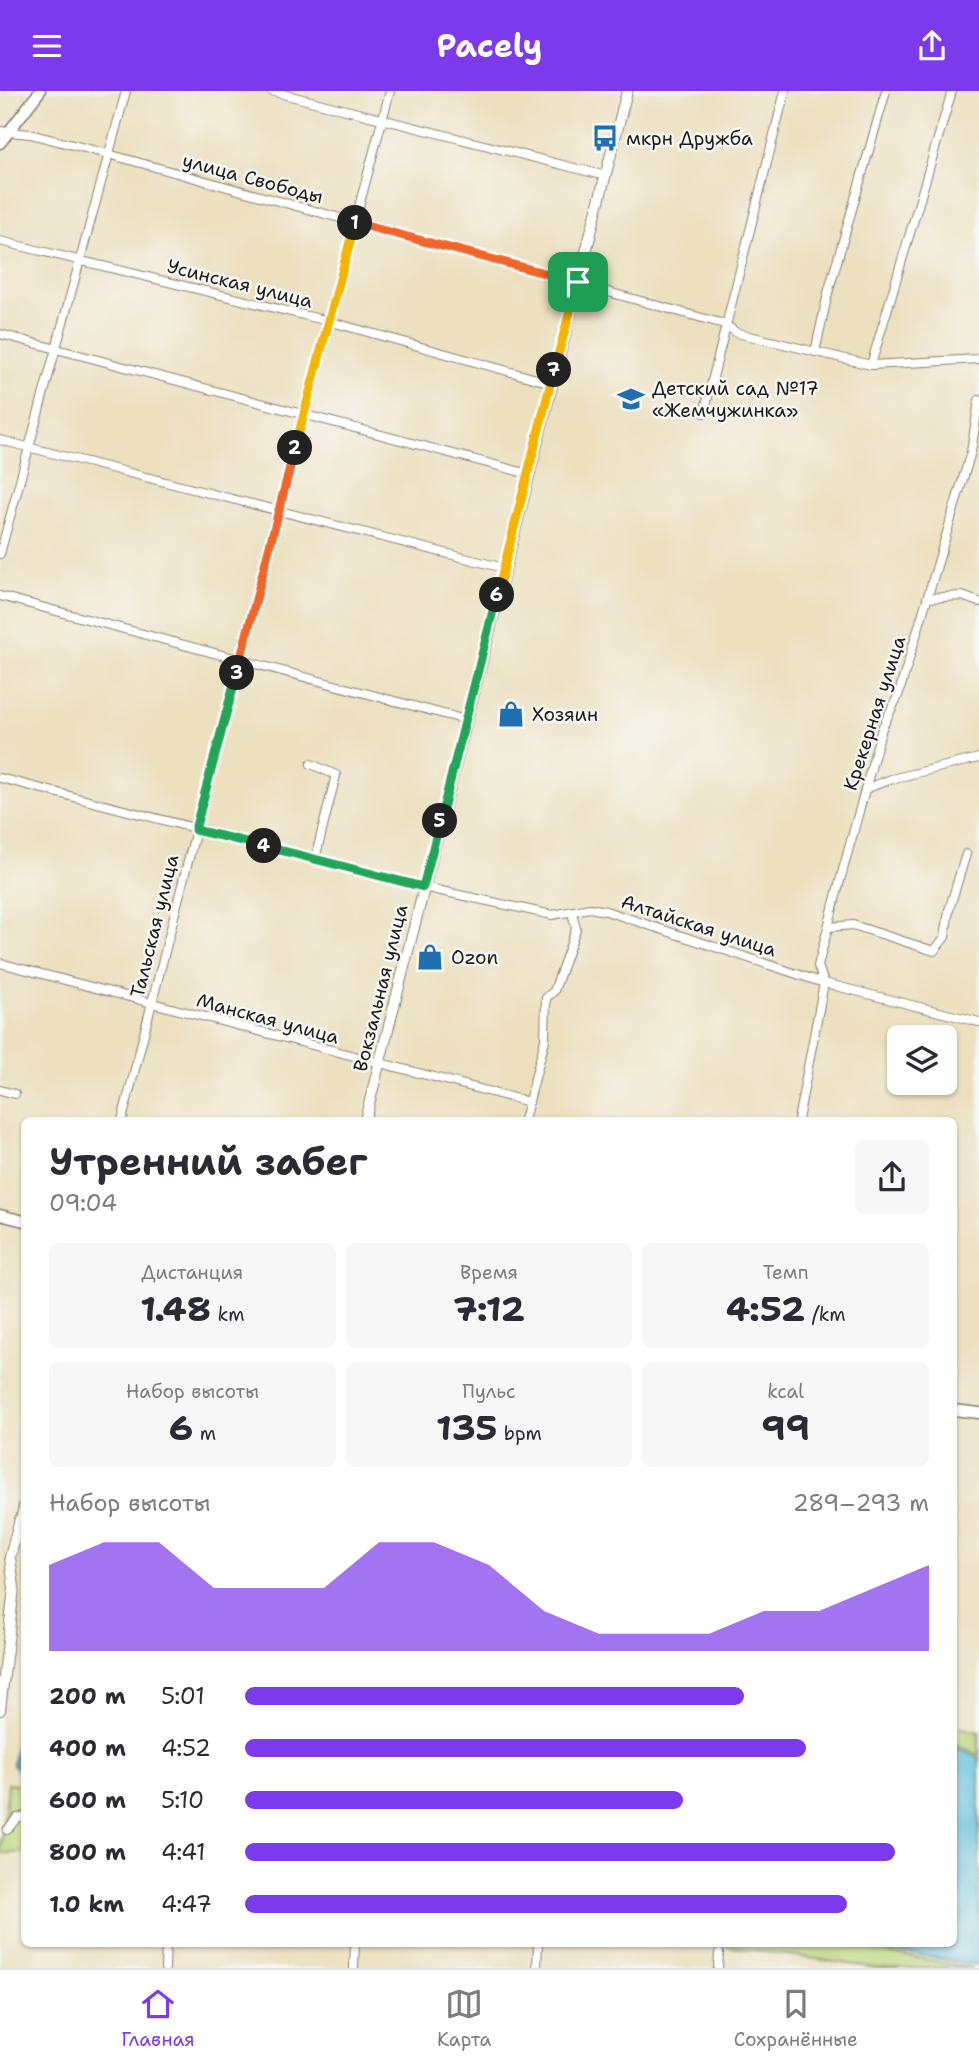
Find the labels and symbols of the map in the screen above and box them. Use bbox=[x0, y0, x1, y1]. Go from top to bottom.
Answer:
bus stop icon: мкрн Дружба bbox=[590, 123, 620, 153]
place label: мкрн Дружба bbox=[626, 126, 753, 151]
street label: улица Свободы bbox=[180, 148, 326, 209]
pin: 1 bbox=[338, 205, 372, 241]
pin bbox=[548, 252, 608, 312]
street label: Усинская улица bbox=[165, 253, 315, 314]
pin: 7 bbox=[536, 353, 572, 387]
place label: Детский сад №17 «Жемчужинка» bbox=[652, 376, 819, 423]
school or university icon: Детский сад №17 «Жемчужинка» bbox=[616, 384, 646, 414]
pin: 2 bbox=[278, 431, 312, 465]
pin: 6 bbox=[480, 577, 514, 613]
street label: Крекерная улица bbox=[838, 632, 911, 794]
pin: 3 bbox=[219, 655, 254, 691]
shop icon: Хозяин bbox=[496, 699, 526, 729]
place label: Хозяин bbox=[532, 702, 598, 727]
pin: 5 bbox=[422, 803, 458, 839]
pin: 4 bbox=[246, 829, 282, 863]
street label: Тальская улица bbox=[125, 852, 184, 1000]
street label: Алтайская улица bbox=[618, 889, 780, 962]
street label: Вокзальная улица bbox=[348, 902, 413, 1074]
shop icon: Ozon bbox=[415, 942, 445, 972]
place label: Ozon bbox=[451, 945, 498, 970]
street label: Манская улица bbox=[194, 987, 342, 1050]

